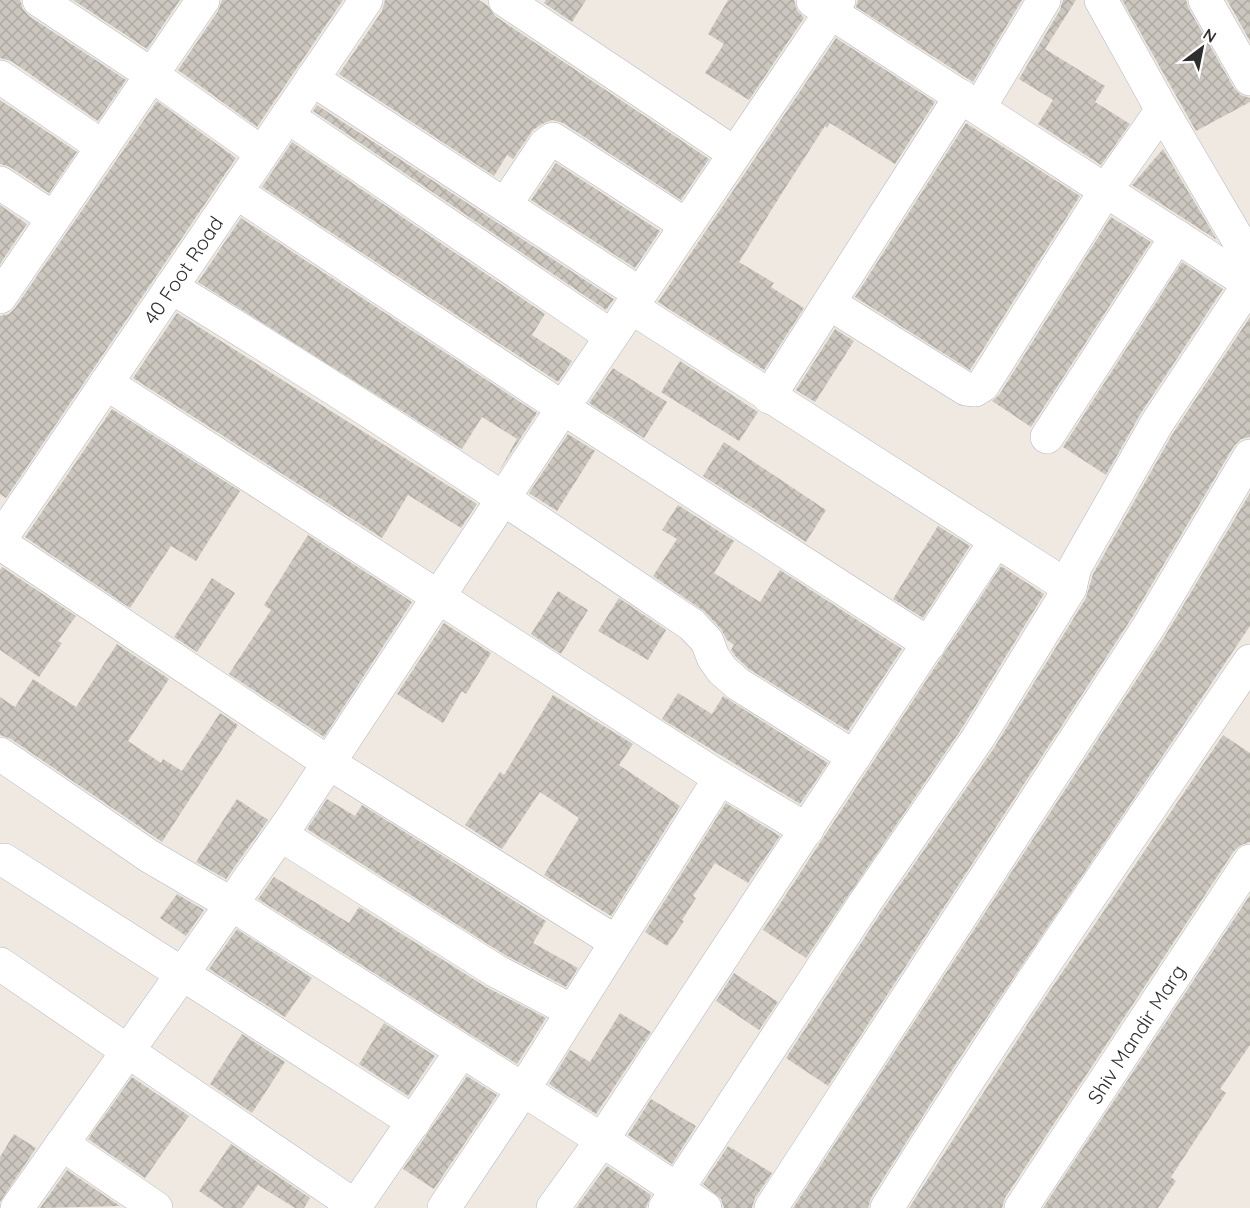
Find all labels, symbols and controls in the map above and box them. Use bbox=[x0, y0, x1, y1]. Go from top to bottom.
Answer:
north arrow bbox=[1172, 18, 1232, 78]
text: N bbox=[1200, 24, 1220, 47]
street label: 40 Foot Road bbox=[138, 211, 228, 329]
street label: Shiv Mandir Marg bbox=[1082, 960, 1190, 1108]

